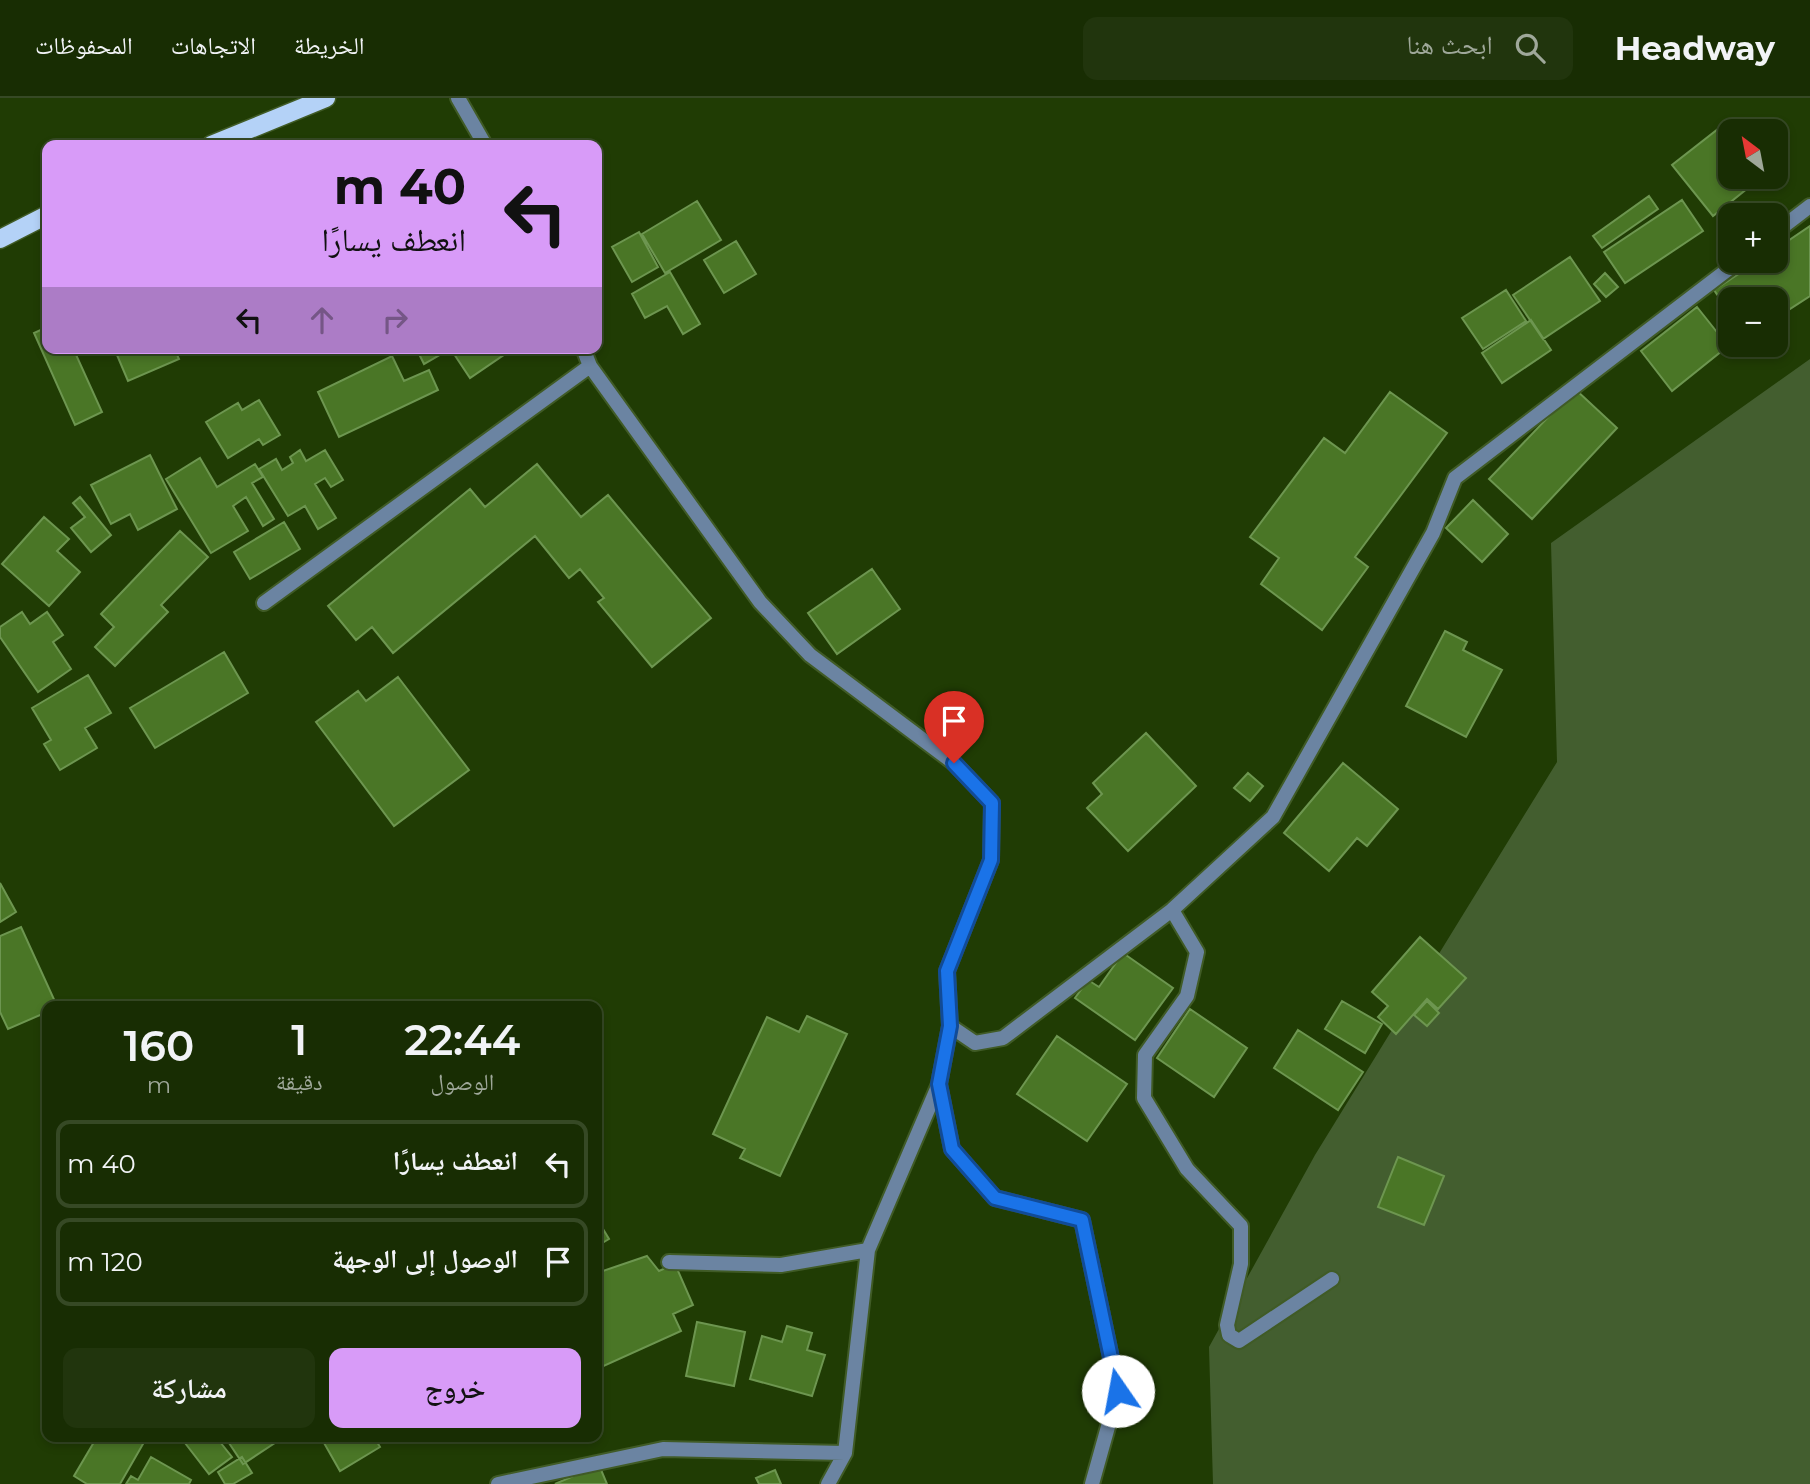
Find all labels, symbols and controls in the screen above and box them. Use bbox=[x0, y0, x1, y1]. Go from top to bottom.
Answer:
search box bbox=[1083, 17, 1573, 80]
text: Headway bbox=[1615, 28, 1775, 68]
text: ابحث هنا bbox=[1407, 29, 1493, 61]
icon: search bbox=[1511, 29, 1549, 67]
text: المحفوظات bbox=[35, 31, 133, 60]
text: الاتجاهات bbox=[171, 31, 256, 60]
text: الخريطة bbox=[294, 31, 365, 60]
north arrow bbox=[1718, 119, 1788, 189]
map controls bbox=[1718, 119, 1788, 357]
text: 40 m bbox=[334, 157, 466, 216]
icon: left bbox=[490, 168, 581, 259]
button: + bbox=[1718, 203, 1788, 273]
text: انعطف يسارًا bbox=[321, 220, 466, 259]
button: − bbox=[1718, 287, 1788, 357]
icon: left bbox=[230, 301, 268, 339]
icon: ahead bbox=[303, 301, 341, 339]
icon: right bbox=[376, 301, 414, 339]
pin bbox=[924, 691, 984, 763]
icon: arrive bbox=[935, 702, 973, 740]
text: 1 bbox=[291, 1014, 307, 1066]
text: 22:44 bbox=[404, 1014, 520, 1066]
text: 160 bbox=[124, 1020, 194, 1072]
text: دقيقة bbox=[276, 1068, 323, 1096]
text: الوصول bbox=[430, 1068, 494, 1096]
text: m bbox=[147, 1071, 171, 1099]
text: انعطف يسارًا bbox=[393, 1145, 518, 1177]
icon: left bbox=[539, 1145, 577, 1183]
text: 40 m bbox=[67, 1148, 136, 1180]
text: الوصول إلى الوجهة bbox=[332, 1243, 518, 1275]
icon: arrive bbox=[539, 1243, 577, 1281]
text: 120 m bbox=[67, 1246, 143, 1278]
button: مشاركة bbox=[63, 1348, 315, 1428]
button: خروج bbox=[329, 1348, 581, 1428]
position arrow bbox=[1081, 1354, 1155, 1428]

